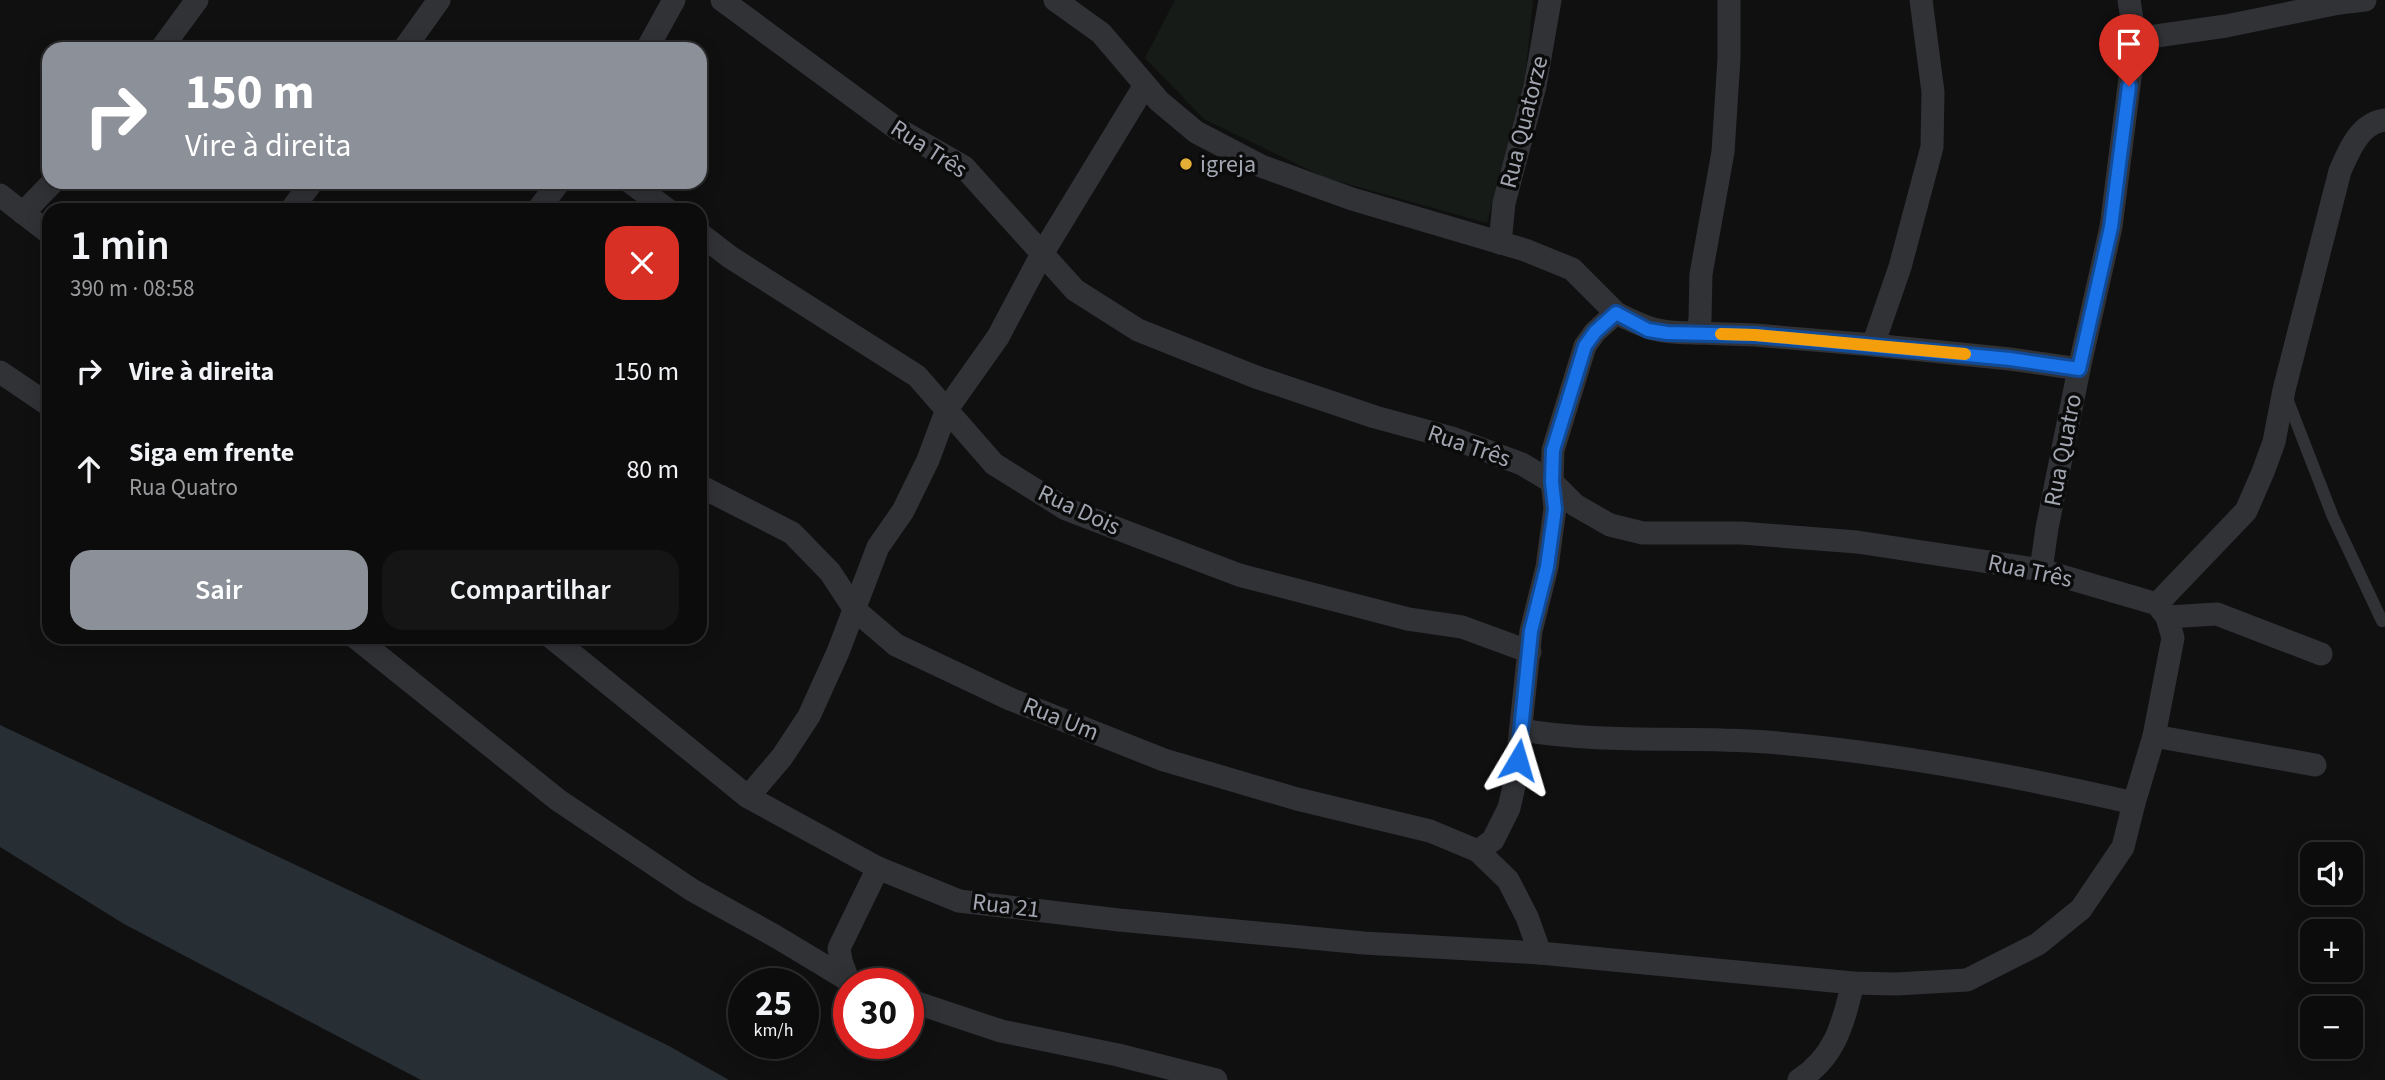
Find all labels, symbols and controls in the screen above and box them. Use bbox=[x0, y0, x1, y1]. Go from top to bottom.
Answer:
pin bbox=[2099, 14, 2159, 86]
icon: arrive bbox=[2110, 25, 2148, 63]
street label: Rua Quatorze bbox=[1491, 52, 1557, 192]
text: 150 m bbox=[185, 58, 314, 128]
icon: right bbox=[70, 70, 161, 161]
street label: Rua Três bbox=[884, 111, 974, 187]
text: Vire à direita bbox=[185, 123, 351, 169]
place label: igreja bbox=[1200, 147, 1256, 182]
marker: igreja bbox=[1178, 156, 1194, 172]
text: 1 min bbox=[70, 216, 170, 276]
button: close bbox=[605, 226, 679, 300]
text: 390 m · 08:58 bbox=[70, 272, 194, 305]
icon: right bbox=[70, 352, 108, 390]
text: Vire à direita bbox=[129, 353, 274, 390]
text: 150 m bbox=[613, 353, 679, 390]
street label: Rua Quatro bbox=[2035, 391, 2091, 509]
street label: Rua Três bbox=[1423, 416, 1515, 476]
text: Siga em frente bbox=[129, 434, 294, 471]
icon: ahead bbox=[70, 450, 108, 488]
text: 80 m bbox=[626, 451, 679, 488]
text: Rua Quatro bbox=[129, 471, 238, 504]
street label: Rua Dois bbox=[1032, 476, 1126, 544]
street label: Rua Três bbox=[1985, 545, 2075, 597]
button: Sair bbox=[70, 550, 368, 630]
button: Compartilhar bbox=[382, 550, 679, 630]
street label: Rua Um bbox=[1018, 688, 1104, 750]
position arrow bbox=[1481, 723, 1555, 797]
map controls bbox=[2300, 842, 2363, 1059]
button: sound bbox=[2300, 842, 2363, 905]
street label: Rua 21 bbox=[970, 885, 1042, 927]
button: + bbox=[2300, 919, 2363, 982]
speed limit sign: 30 bbox=[833, 968, 924, 1059]
text: 25 bbox=[755, 979, 792, 1029]
button: − bbox=[2300, 996, 2363, 1059]
text: km/h bbox=[754, 1018, 793, 1043]

